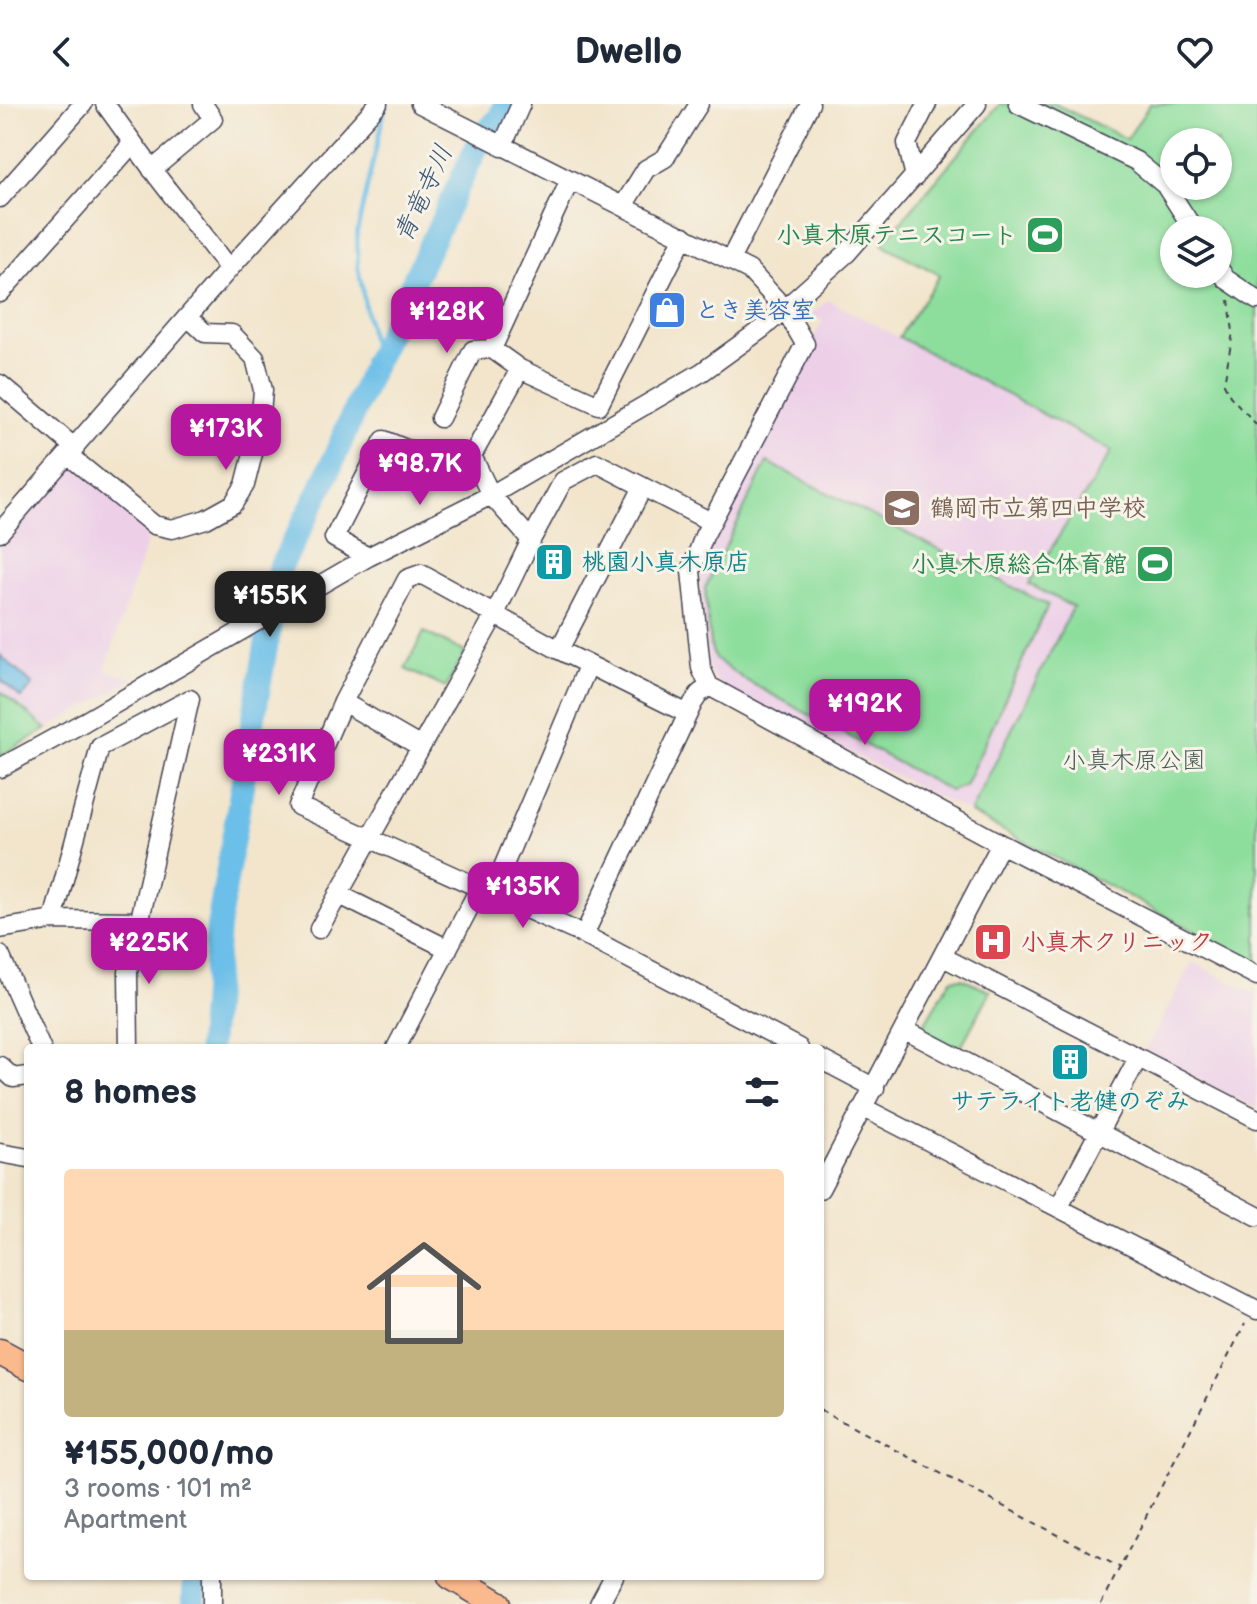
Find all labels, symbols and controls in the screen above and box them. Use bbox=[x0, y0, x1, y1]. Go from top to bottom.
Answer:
icon: back bbox=[40, 30, 84, 74]
icon: heart bbox=[1173, 30, 1217, 74]
text: Dwello bbox=[575, 31, 682, 74]
map controls bbox=[1160, 128, 1232, 288]
button: locate bbox=[1160, 128, 1232, 200]
water label: 青竜寺川 bbox=[388, 140, 460, 248]
sports icon: 小真木原テニスコート bbox=[1024, 214, 1066, 256]
button: layers bbox=[1160, 216, 1232, 288]
place label: 小真木原テニスコート bbox=[777, 221, 1017, 250]
pin: ¥128K bbox=[391, 287, 503, 355]
shop icon: とき美容室 bbox=[646, 289, 688, 331]
place label: とき美容室 bbox=[695, 296, 815, 325]
text: ¥128K bbox=[409, 297, 485, 328]
pin: ¥173K bbox=[170, 404, 282, 472]
text: ¥173K bbox=[189, 414, 263, 445]
pin: ¥98.7K bbox=[355, 439, 485, 507]
text: ¥98.7K bbox=[378, 449, 462, 480]
school or university icon: 鶴岡市立第四中学校 bbox=[881, 487, 923, 529]
place label: 鶴岡市立第四中学校 bbox=[930, 494, 1146, 523]
building icon: 桃園小真木原店 bbox=[533, 541, 575, 583]
sports icon: 小真木原総合体育館 bbox=[1134, 543, 1176, 585]
place label: 桃園小真木原店 bbox=[582, 548, 750, 577]
place label: 小真木原総合体育館 bbox=[911, 550, 1127, 579]
pin: ¥155K bbox=[214, 571, 326, 639]
text: ¥155K bbox=[233, 581, 307, 612]
pin: ¥192K bbox=[809, 679, 921, 747]
text: ¥192K bbox=[827, 689, 903, 720]
pin: ¥231K bbox=[223, 729, 335, 797]
text: ¥231K bbox=[242, 739, 316, 770]
park label: 小真木原公園 bbox=[1062, 746, 1206, 775]
pin: ¥135K bbox=[467, 862, 579, 930]
text: ¥135K bbox=[486, 872, 560, 903]
pin: ¥225K bbox=[93, 918, 205, 986]
hospital icon: 小真木クリニック bbox=[972, 921, 1014, 963]
text: ¥225K bbox=[109, 928, 189, 959]
place label: 小真木クリニック bbox=[1021, 928, 1213, 957]
building icon: サテライト老健のぞみ bbox=[1049, 1041, 1091, 1083]
icon: filters bbox=[740, 1070, 784, 1114]
text: 8 homes bbox=[64, 1072, 197, 1113]
place label: サテライト老健のぞみ bbox=[950, 1087, 1190, 1116]
icon: home bbox=[352, 1221, 496, 1365]
text: ¥155,000/mo bbox=[64, 1433, 274, 1474]
text: 3 rooms · 101 m² bbox=[64, 1474, 252, 1505]
text: Apartment bbox=[64, 1505, 187, 1536]

